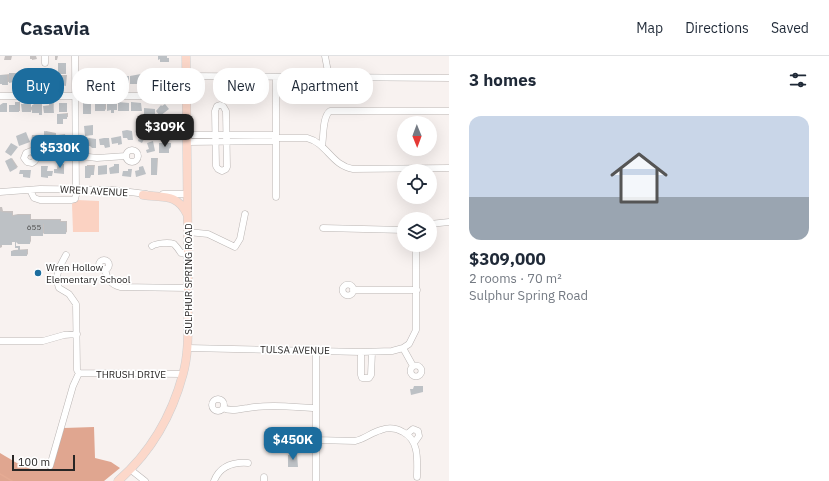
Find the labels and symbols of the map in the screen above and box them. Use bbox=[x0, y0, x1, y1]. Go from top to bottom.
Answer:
pin: $309K bbox=[137, 114, 193, 148]
north arrow bbox=[397, 116, 437, 156]
pin: $530K bbox=[32, 135, 88, 169]
street label: WREN AVENUE bbox=[60, 183, 129, 199]
house number: 655 bbox=[27, 222, 41, 232]
street label: SULPHUR SPRING ROAD bbox=[182, 223, 195, 335]
place label: Wren Hollow Elementary School bbox=[46, 261, 131, 286]
marker: Wren Hollow Elementary School bbox=[33, 268, 43, 278]
street label: TULSA AVENUE bbox=[260, 343, 330, 357]
street label: THRUSH DRIVE bbox=[96, 368, 166, 381]
pin: $450K bbox=[265, 427, 321, 461]
scale bar bbox=[12, 453, 75, 472]

